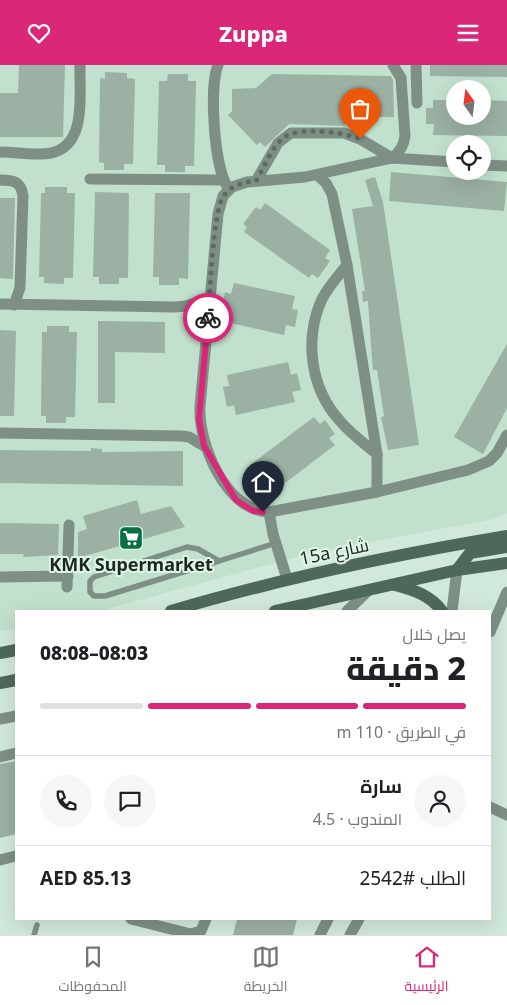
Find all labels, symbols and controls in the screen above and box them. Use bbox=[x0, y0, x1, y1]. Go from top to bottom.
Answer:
text: Zuppa bbox=[219, 18, 288, 48]
icon: heart bbox=[25, 19, 53, 47]
icon: menu bbox=[454, 19, 482, 47]
north arrow bbox=[446, 80, 491, 125]
map controls bbox=[446, 80, 491, 180]
pin bbox=[339, 88, 381, 139]
icon: bag bbox=[346, 95, 374, 123]
button: locate bbox=[446, 135, 491, 180]
courier bbox=[183, 293, 233, 343]
icon: bike bbox=[194, 304, 222, 332]
pin bbox=[242, 461, 284, 512]
icon: home bbox=[249, 468, 277, 496]
supermarket icon: KMK Supermarket bbox=[118, 525, 144, 551]
street label: 15a شارع bbox=[297, 532, 371, 571]
place label: KMK Supermarket bbox=[49, 552, 213, 576]
text: يصل خلال bbox=[402, 623, 466, 645]
text: 08:03–08:08 bbox=[40, 640, 148, 666]
text: 2 دقيقة bbox=[346, 646, 466, 689]
text: في الطريق · 110 m bbox=[337, 721, 466, 743]
text: سارة bbox=[360, 773, 402, 799]
button: phone bbox=[40, 775, 92, 827]
button: chat bbox=[104, 775, 156, 827]
button: person bbox=[414, 775, 466, 827]
text: المندوب · 4.5 bbox=[313, 808, 402, 830]
text: AED 85.13 bbox=[40, 865, 131, 891]
text: الطلب #2542 bbox=[359, 865, 466, 891]
tab: المحفوظات bbox=[59, 943, 127, 999]
tab: الخريطة bbox=[244, 943, 287, 999]
tab: الرئيسية bbox=[405, 943, 448, 999]

